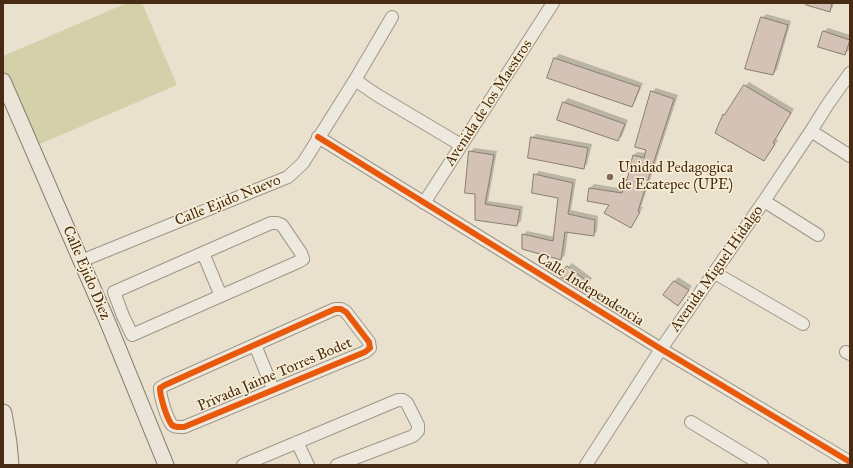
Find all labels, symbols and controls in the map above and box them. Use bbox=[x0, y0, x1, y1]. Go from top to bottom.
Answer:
street label: Avenida de los Maestros bbox=[441, 36, 537, 170]
place label: Unidad Pedagogica de Ecatepec (UPE) bbox=[618, 159, 733, 194]
street label: Calle Ejido Nuevo bbox=[173, 172, 283, 230]
marker: Unidad Pedagogica de Ecatepec (UPE) bbox=[605, 172, 615, 182]
street label: Avenida Miguel Hidalgo bbox=[667, 202, 767, 336]
street label: Calle Ejido Diez bbox=[58, 223, 114, 323]
street label: Calle Independencia bbox=[533, 250, 647, 330]
street label: Privada Jaime Torres Bodet bbox=[195, 334, 355, 416]

